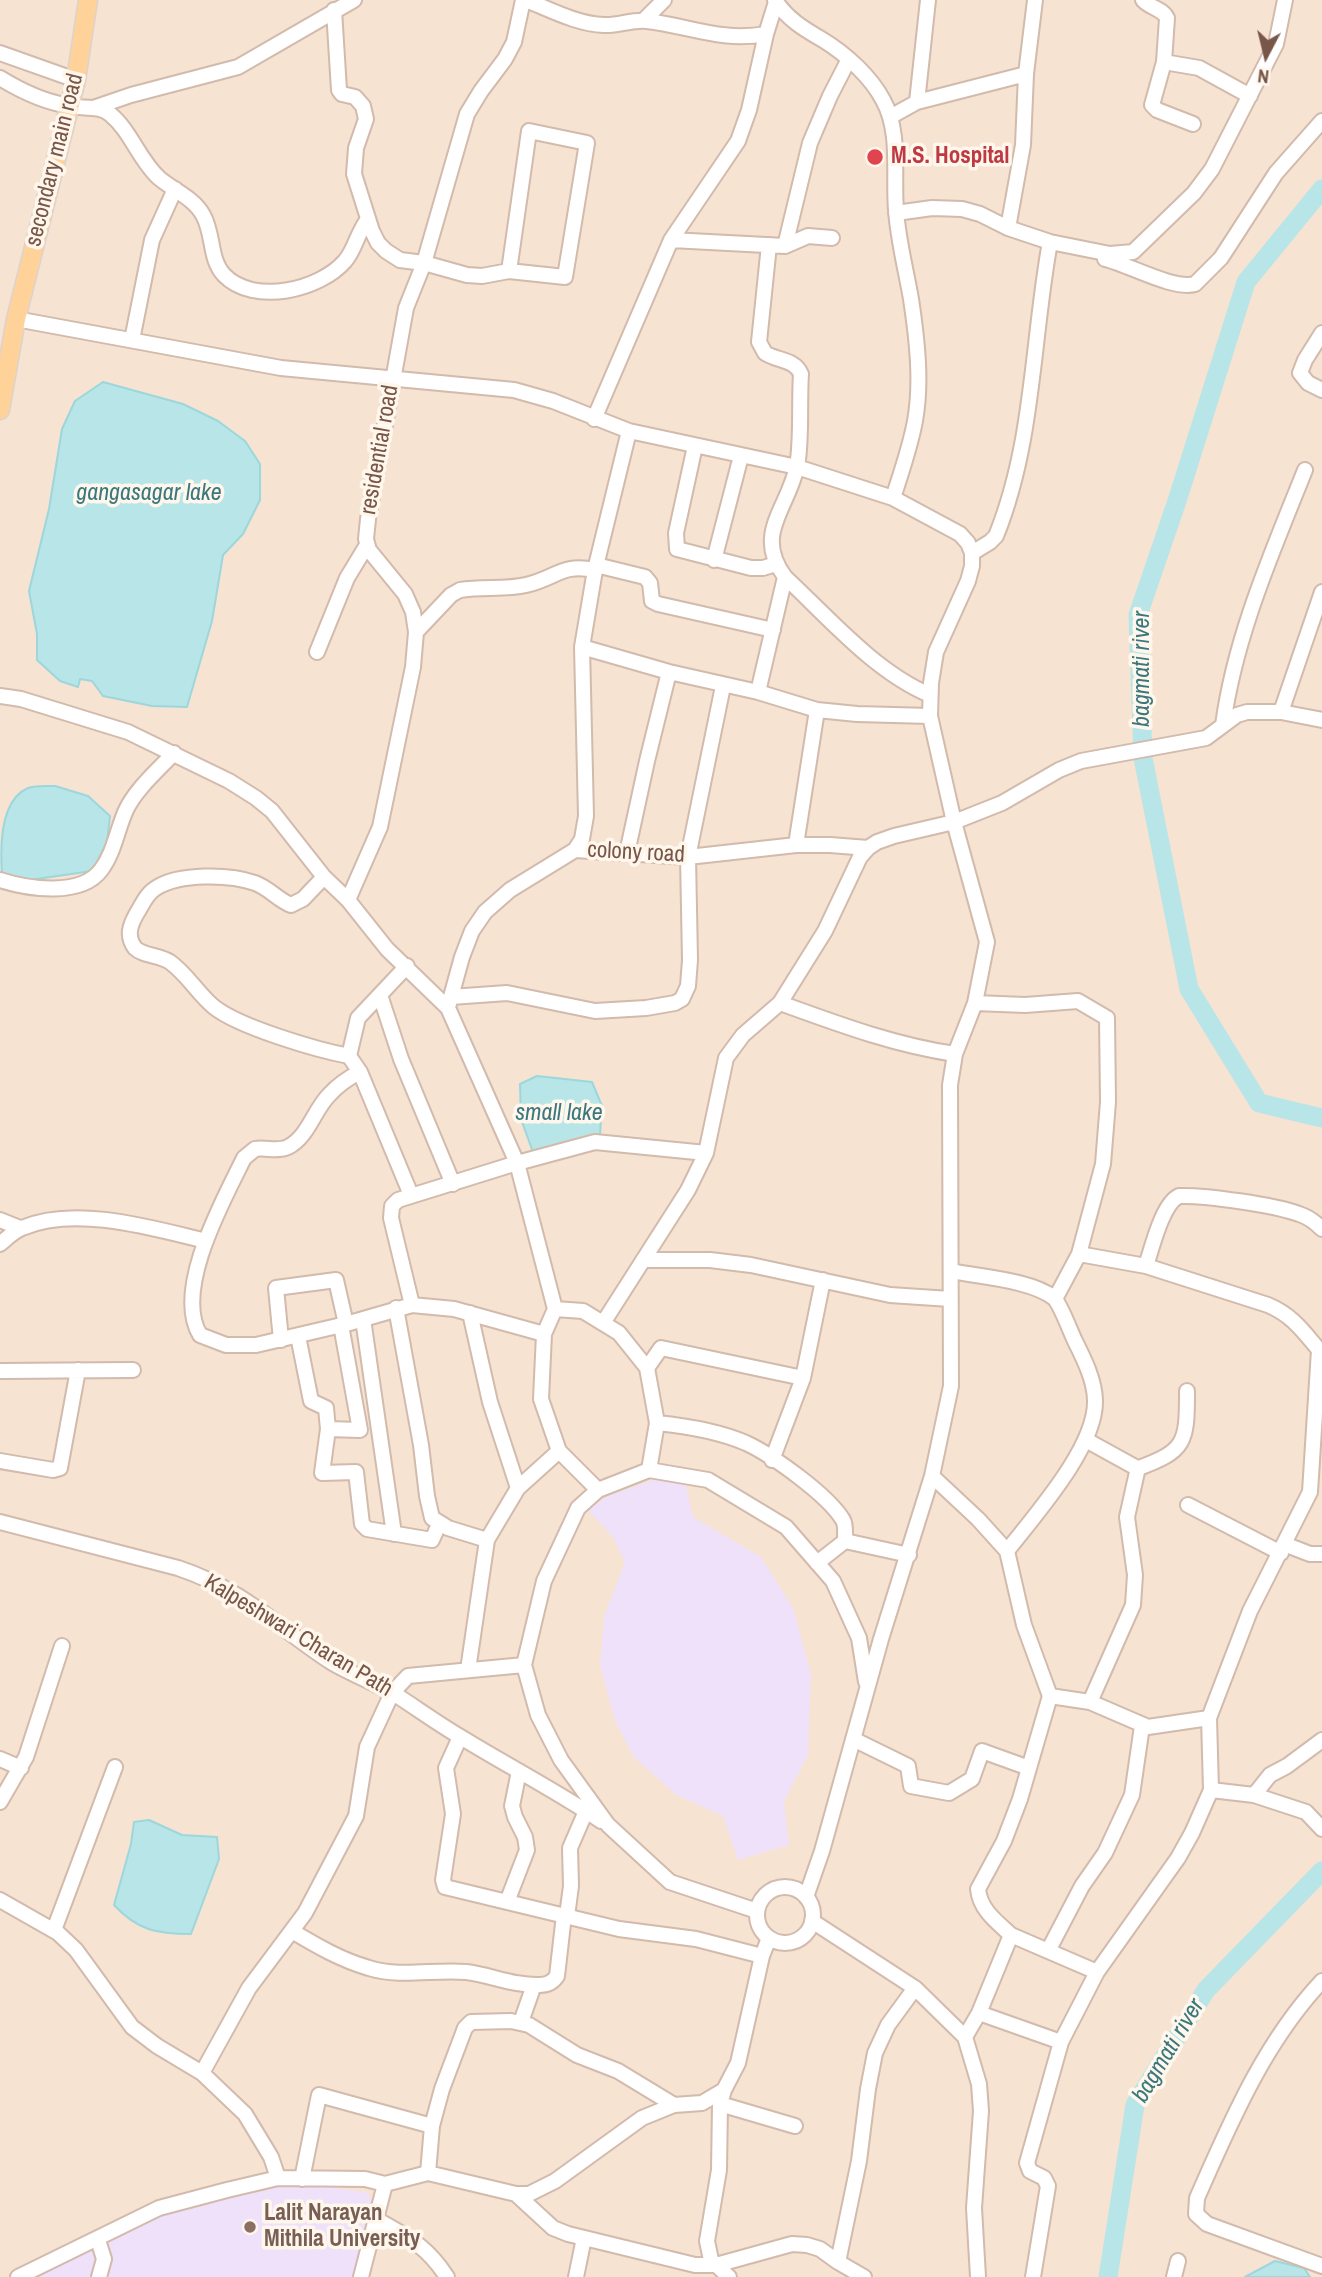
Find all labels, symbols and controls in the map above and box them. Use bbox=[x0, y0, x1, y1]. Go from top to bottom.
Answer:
north arrow bbox=[1231, 21, 1301, 91]
text: N bbox=[1256, 63, 1271, 90]
street label: secondary main road bbox=[20, 71, 90, 249]
place label: M.S. Hospital bbox=[891, 143, 1009, 171]
marker: M.S. Hospital bbox=[865, 147, 885, 167]
street label: residential road bbox=[355, 383, 405, 517]
water label: gangasagar lake bbox=[76, 480, 222, 508]
water label: bagmati river bbox=[1129, 611, 1157, 727]
street label: colony road bbox=[587, 837, 685, 869]
water label: small lake bbox=[515, 1100, 603, 1128]
street label: Kalpeshwari Charan Path bbox=[199, 1569, 397, 1703]
water label: bagmati river bbox=[1127, 1994, 1211, 2108]
place label: Lalit Narayan Mithila University bbox=[264, 2200, 420, 2254]
marker: Lalit Narayan Mithila University bbox=[242, 2219, 258, 2235]

